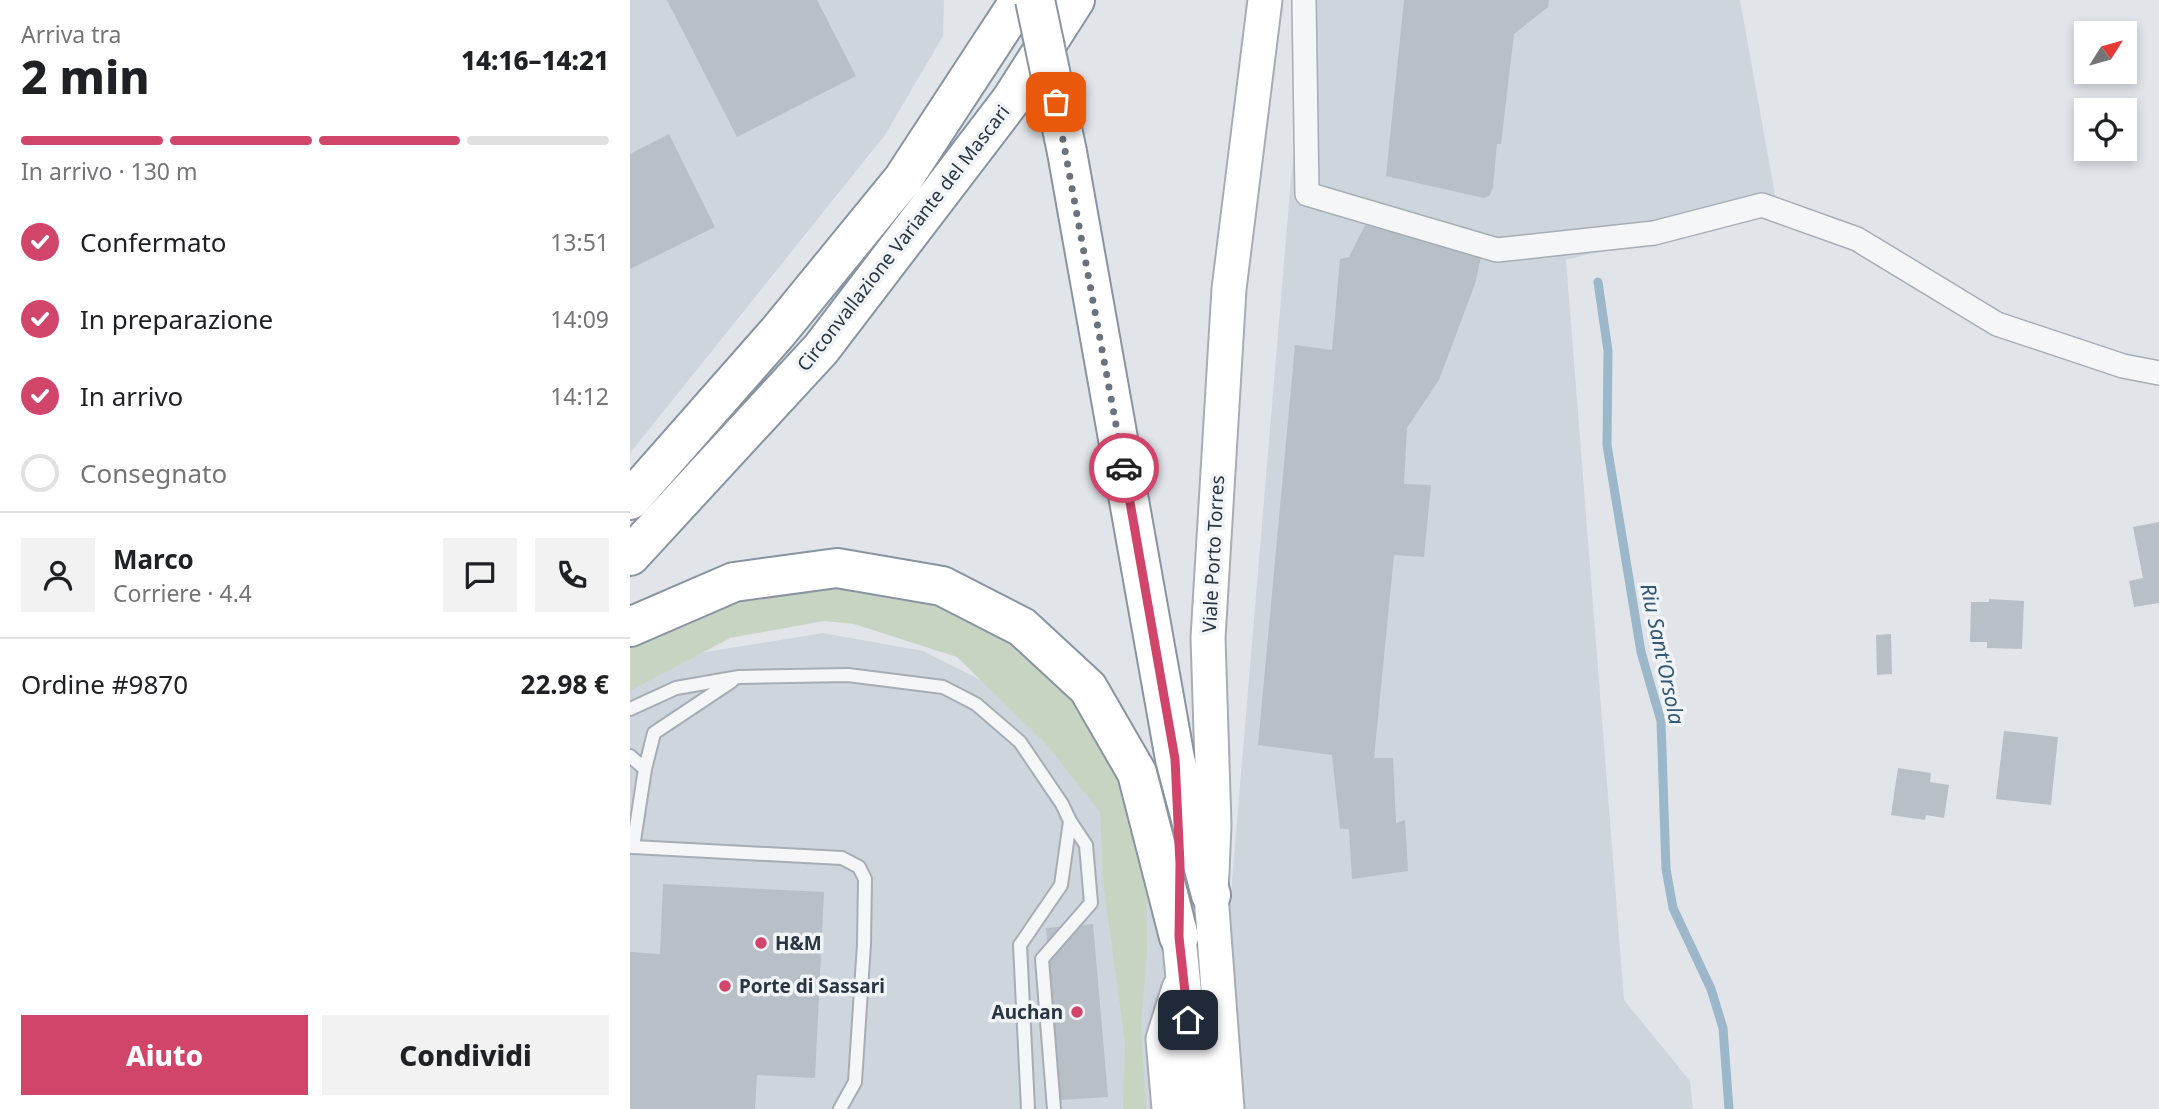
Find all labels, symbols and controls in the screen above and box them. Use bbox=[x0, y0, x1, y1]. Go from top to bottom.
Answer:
text: Arriva tra bbox=[21, 18, 121, 50]
north arrow bbox=[2074, 21, 2137, 84]
map controls bbox=[2074, 21, 2137, 161]
text: 14:16–14:21 bbox=[461, 42, 609, 78]
text: 2 min bbox=[21, 45, 150, 107]
pin bbox=[1026, 72, 1086, 132]
icon: bag bbox=[1037, 83, 1075, 121]
button: locate bbox=[2074, 98, 2137, 161]
street label: Circonvallazione Variante del Mascari bbox=[791, 99, 1015, 377]
text: In arrivo · 130 m bbox=[21, 155, 198, 187]
icon: check bbox=[21, 223, 59, 261]
text: Confermato bbox=[80, 224, 227, 260]
text: 13:51 bbox=[550, 226, 609, 258]
icon: check bbox=[21, 300, 59, 338]
text: In preparazione bbox=[80, 301, 273, 337]
text: 14:09 bbox=[550, 303, 609, 335]
icon: check bbox=[21, 377, 59, 415]
text: In arrivo bbox=[80, 378, 183, 414]
text: 14:12 bbox=[550, 380, 609, 412]
courier bbox=[1089, 433, 1159, 503]
icon: car bbox=[1105, 449, 1143, 487]
text: Consegnato bbox=[80, 455, 227, 491]
street label: Viale Porto Torres bbox=[1196, 475, 1230, 633]
button: person bbox=[21, 538, 95, 612]
button: chat bbox=[443, 538, 517, 612]
button: phone bbox=[535, 538, 609, 612]
text: Marco bbox=[113, 541, 194, 577]
text: Corriere · 4.4 bbox=[113, 577, 252, 609]
water label: Riu Sant'Orsola bbox=[1634, 581, 1692, 727]
text: Ordine #9870 bbox=[21, 666, 188, 702]
text: 22.98 € bbox=[521, 666, 609, 702]
place label: H&M bbox=[775, 930, 822, 956]
marker: H&M bbox=[753, 935, 769, 951]
place label: Porte di Sassari bbox=[739, 973, 885, 999]
marker: Porte di Sassari bbox=[717, 978, 733, 994]
pin bbox=[1158, 990, 1218, 1050]
place label: Auchan bbox=[992, 999, 1063, 1025]
icon: home bbox=[1169, 1001, 1207, 1039]
marker: Auchan bbox=[1069, 1004, 1085, 1020]
button: Aiuto bbox=[21, 1015, 308, 1095]
button: Condividi bbox=[322, 1015, 609, 1095]

